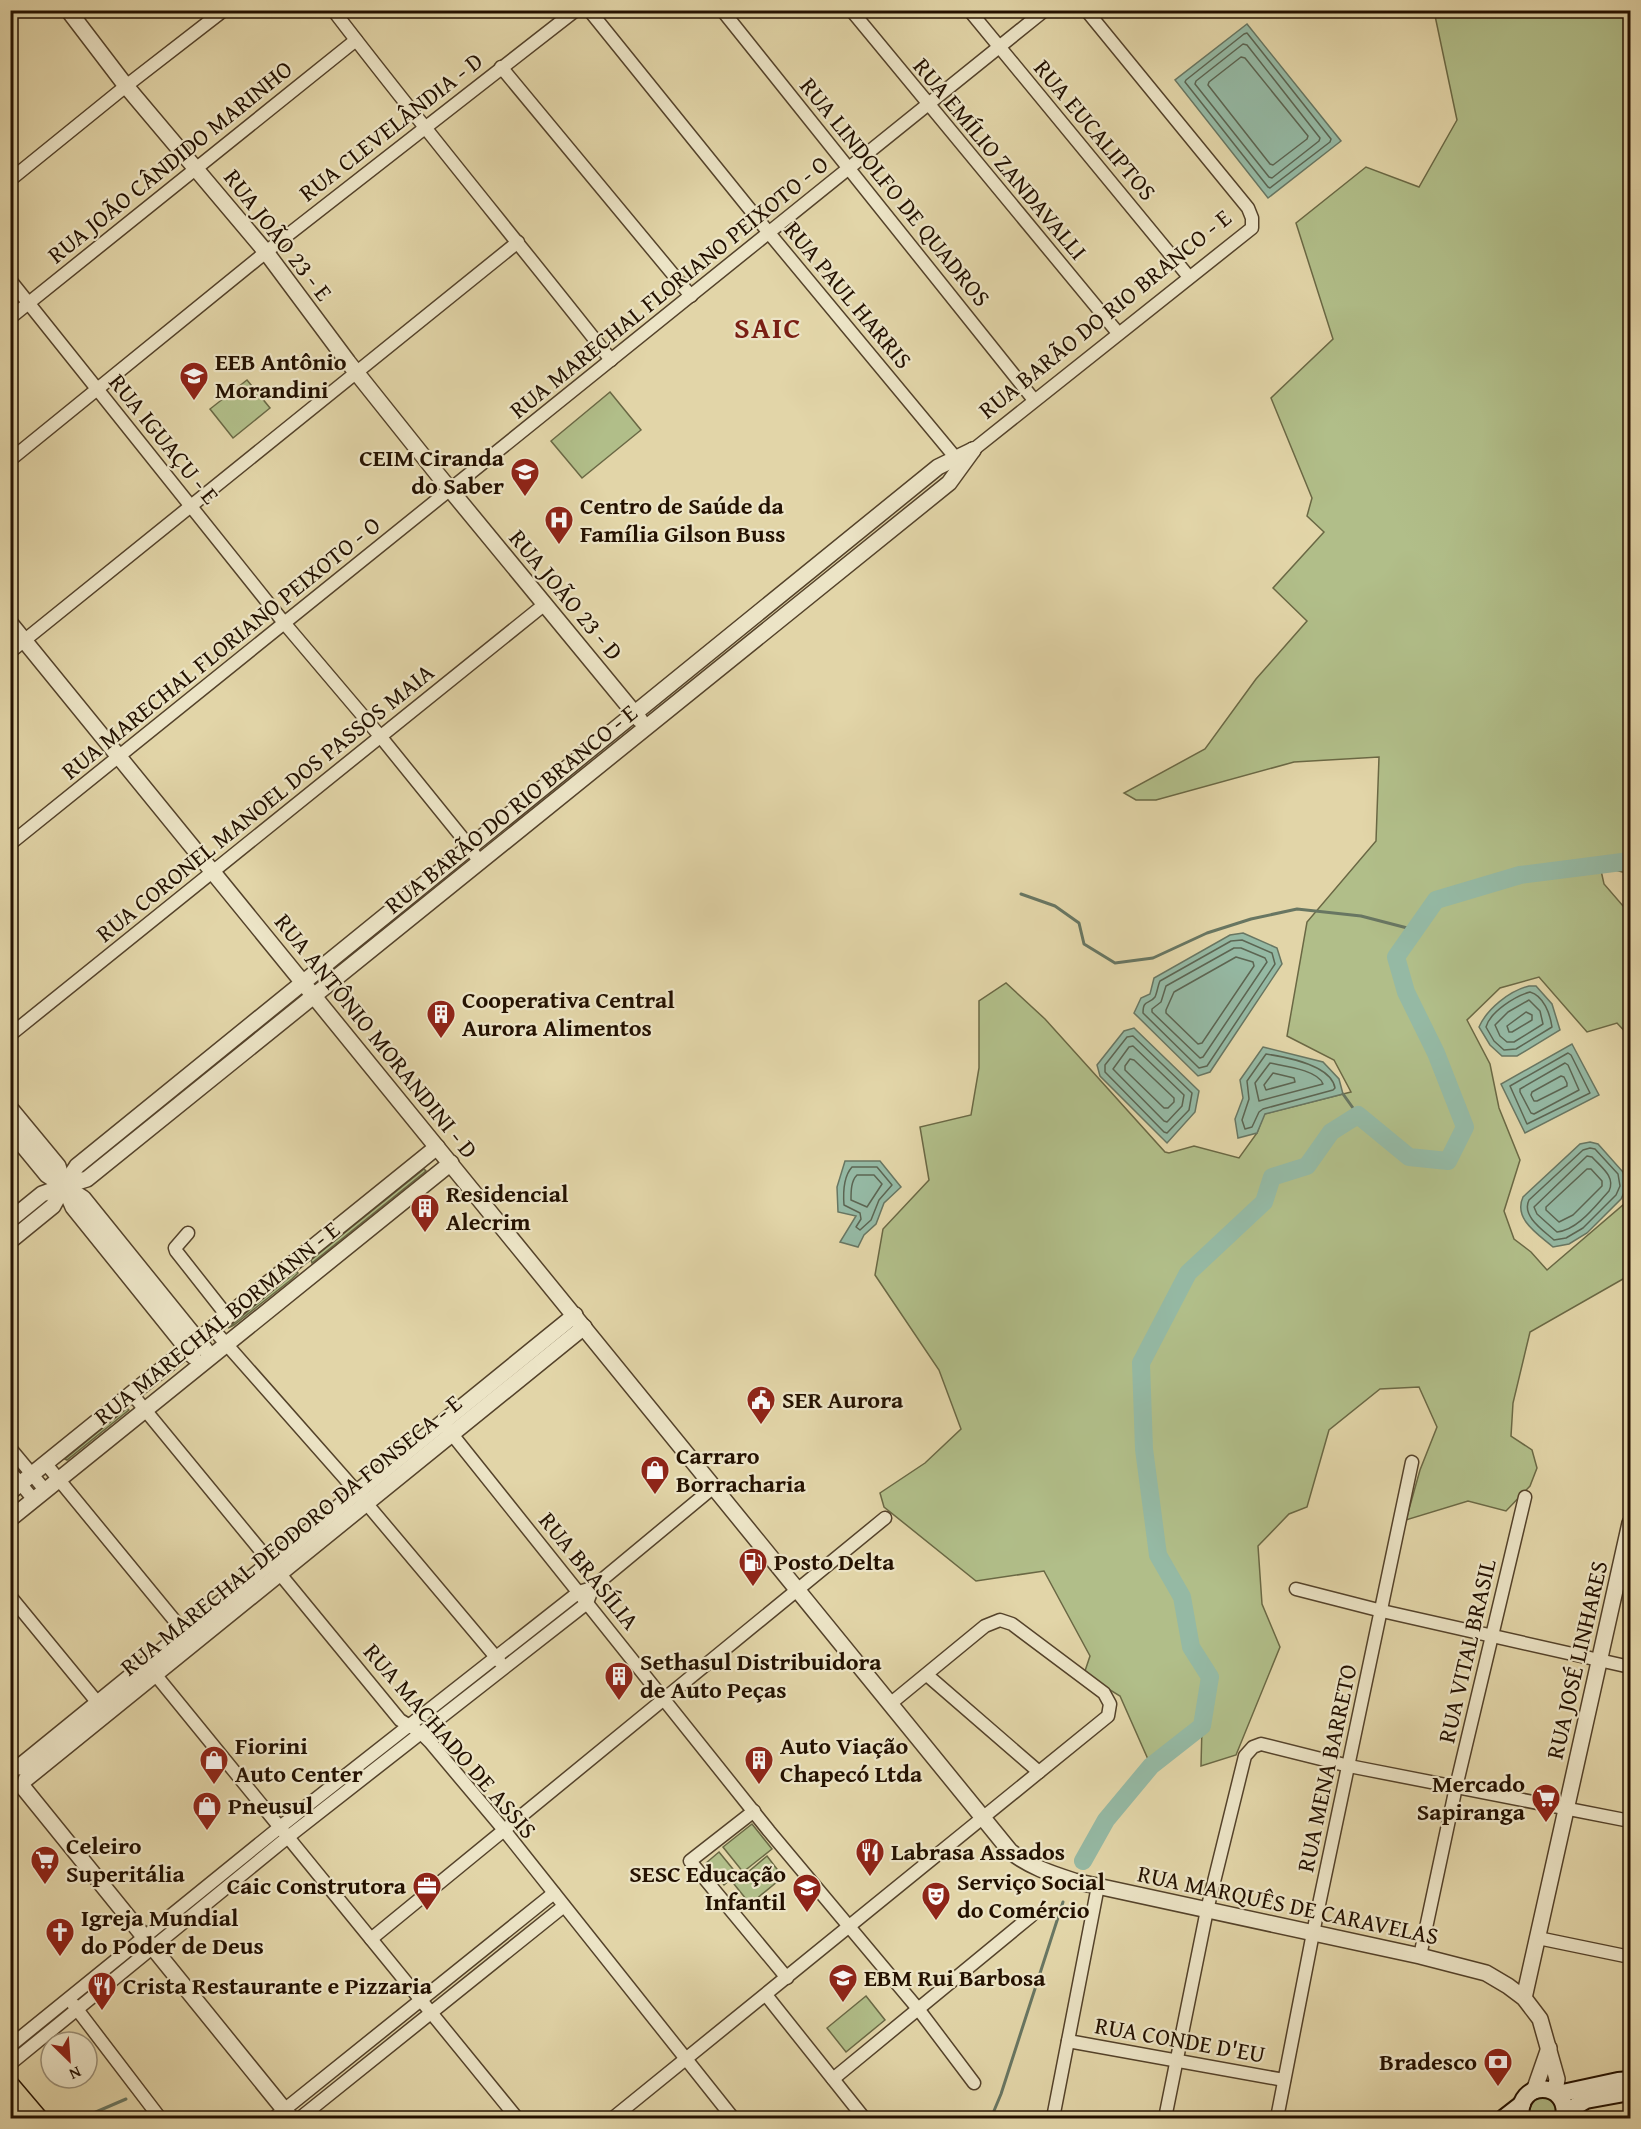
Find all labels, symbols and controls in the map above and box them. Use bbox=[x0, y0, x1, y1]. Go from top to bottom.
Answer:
street label: RUA CLEVELÂNDIA - D bbox=[291, 44, 490, 210]
street label: RUA EMÍLIO ZANDAVALLI bbox=[905, 50, 1096, 267]
street label: RUA EUCALIPTOS bbox=[1026, 51, 1165, 208]
street label: RUA JOÃO CÂNDIDO MARINHO bbox=[40, 52, 300, 272]
street label: RUA LINDOLFO DE QUADROS bbox=[792, 70, 999, 314]
street label: RUA MARECHAL FLORIANO PEIXOTO - O bbox=[502, 147, 836, 427]
street label: RUA JOÃO 23 - E bbox=[216, 161, 341, 308]
street label: RUA BARÃO DO RIO BRANCO - E bbox=[971, 200, 1239, 427]
street label: RUA PAUL HARRIS bbox=[776, 213, 921, 376]
district label: SAIC bbox=[734, 305, 802, 349]
place label: EEB Antônio Morandini bbox=[215, 344, 347, 407]
school or university icon: EEB Antônio Morandini bbox=[178, 360, 210, 402]
street label: RUA IGUAÇU - E bbox=[101, 366, 228, 511]
place label: CEIM Ciranda do Saber bbox=[359, 440, 505, 503]
school or university icon: CEIM Ciranda do Saber bbox=[509, 456, 541, 498]
place label: Centro de Saúde da Família Gilson Buss bbox=[580, 488, 786, 551]
hospital icon: Centro de Saúde da Família Gilson Buss bbox=[543, 504, 575, 546]
street label: RUA MARECHAL FLORIANO PEIXOTO - O bbox=[54, 508, 388, 788]
street label: RUA JOÃO 23 - D bbox=[501, 522, 632, 668]
street label: RUA CORONEL MANOEL DOS PASSOS MAIA bbox=[88, 655, 442, 950]
street label: RUA BARÃO DO RIO BRANCO - E bbox=[377, 695, 645, 922]
street label: RUA ANTÔNIO MORANDINI - D bbox=[266, 906, 486, 1166]
place label: Cooperativa Central Aurora Alimentos bbox=[462, 982, 675, 1045]
building icon: Cooperativa Central Aurora Alimentos bbox=[425, 998, 457, 1040]
place label: Residencial Alecrim bbox=[446, 1176, 569, 1239]
building icon: Residencial Alecrim bbox=[409, 1192, 441, 1234]
street label: RUA MARECHAL BORMANN - E bbox=[86, 1212, 347, 1433]
place label: SER Aurora bbox=[782, 1382, 904, 1417]
public building icon: SER Aurora bbox=[745, 1384, 777, 1426]
street label: RUA MARECHAL DEODORO DA FONSECA - E bbox=[112, 1386, 469, 1684]
place label: Carraro Borracharia bbox=[676, 1438, 806, 1501]
shop icon: Carraro Borracharia bbox=[639, 1454, 671, 1496]
street label: RUA BRASÍLIA bbox=[531, 1504, 648, 1638]
place label: Posto Delta bbox=[774, 1544, 895, 1579]
fuel station icon: Posto Delta bbox=[737, 1546, 769, 1588]
street label: RUA VITAL BRASIL bbox=[1428, 1555, 1505, 1746]
street label: RUA JOSÉ LINHARES bbox=[1537, 1557, 1616, 1762]
street label: RUA MACHADO DE ASSIS bbox=[355, 1635, 545, 1846]
place label: Sethasul Distribuidora de Auto Peças bbox=[640, 1644, 882, 1707]
building icon: Sethasul Distribuidora de Auto Peças bbox=[603, 1660, 635, 1702]
street label: RUA MENA BARRETO bbox=[1287, 1661, 1366, 1875]
place label: Fiorini Auto Center bbox=[235, 1728, 363, 1791]
place label: Auto Viação Chapecó Ltda bbox=[780, 1728, 923, 1791]
shop icon: Fiorini Auto Center bbox=[198, 1744, 230, 1786]
building icon: Auto Viação Chapecó Ltda bbox=[743, 1744, 775, 1786]
place label: Mercado Sapiranga bbox=[1417, 1766, 1526, 1829]
supermarket icon: Mercado Sapiranga bbox=[1530, 1782, 1562, 1824]
place label: Pneusul bbox=[228, 1788, 314, 1823]
shop icon: Pneusul bbox=[191, 1790, 223, 1832]
place label: Celeiro Superitália bbox=[66, 1828, 186, 1891]
place label: Labrasa Assados bbox=[891, 1834, 1065, 1869]
restaurant icon: Labrasa Assados bbox=[854, 1836, 886, 1878]
supermarket icon: Celeiro Superitália bbox=[29, 1844, 61, 1886]
street label: RUA MARQUÊS DE CARAVELAS bbox=[1134, 1855, 1442, 1954]
place label: SESC Educação Infantil bbox=[629, 1856, 787, 1919]
place label: Serviço Social do Comércio bbox=[957, 1864, 1105, 1927]
place label: Caic Construtora bbox=[227, 1868, 407, 1903]
office icon: Caic Construtora bbox=[411, 1870, 443, 1912]
school or university icon: SESC Educação Infantil bbox=[791, 1872, 823, 1914]
theatre icon: Serviço Social do Comércio bbox=[920, 1880, 952, 1922]
place label: Igreja Mundial do Poder de Deus bbox=[81, 1900, 264, 1963]
church icon: Igreja Mundial do Poder de Deus bbox=[44, 1916, 76, 1958]
place label: EBM Rui Barbosa bbox=[864, 1960, 1046, 1995]
school or university icon: EBM Rui Barbosa bbox=[827, 1962, 859, 2004]
place label: Crista Restaurante e Pizzaria bbox=[123, 1968, 433, 2003]
restaurant icon: Crista Restaurante e Pizzaria bbox=[86, 1970, 118, 2012]
street label: RUA CONDE D'EU bbox=[1092, 2007, 1268, 2072]
north arrow bbox=[39, 2030, 99, 2090]
place label: Bradesco bbox=[1379, 2044, 1477, 2079]
bank icon: Bradesco bbox=[1482, 2046, 1514, 2088]
text: N bbox=[65, 2060, 85, 2087]

